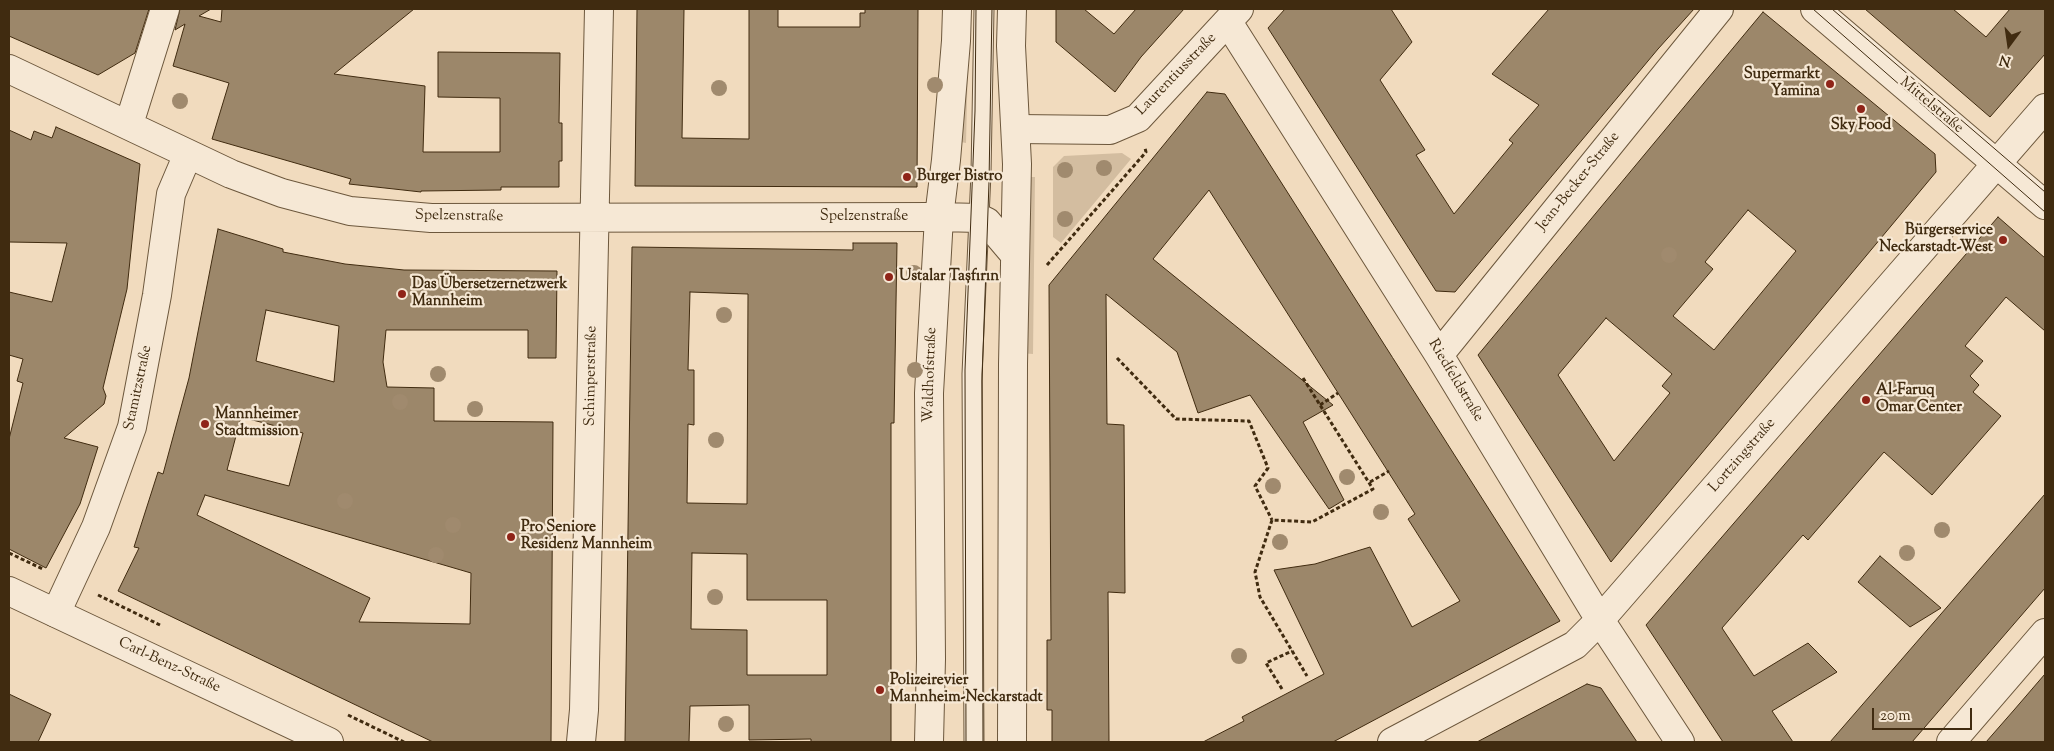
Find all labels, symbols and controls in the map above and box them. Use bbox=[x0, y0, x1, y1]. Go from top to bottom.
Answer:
north arrow bbox=[1984, 20, 2034, 70]
street label: Laurentiusstraße bbox=[1133, 30, 1221, 120]
text: N bbox=[1998, 48, 2013, 71]
place label: Supermarkt Yamina bbox=[1744, 66, 1820, 101]
street label: Mittelstraße bbox=[1895, 74, 1967, 138]
marker: Supermarkt Yamina bbox=[1824, 78, 1836, 90]
marker: Sky Food bbox=[1855, 103, 1867, 115]
place label: Sky Food bbox=[1831, 117, 1891, 135]
street label: Jean-Becker-Straße bbox=[1534, 129, 1624, 235]
place label: Burger Bistro bbox=[917, 168, 1002, 186]
marker: Burger Bistro bbox=[901, 171, 913, 183]
street label: Spelzenstraße bbox=[415, 207, 503, 227]
street label: Spelzenstraße bbox=[820, 208, 908, 226]
place label: Bürgerservice Neckarstadt-West bbox=[1879, 222, 1993, 257]
marker: Bürgerservice Neckarstadt-West bbox=[1997, 234, 2009, 246]
place label: Ustalar Taşfırın bbox=[899, 268, 999, 286]
marker: Ustalar Taşfırın bbox=[883, 271, 895, 283]
place label: Das Übersetzernetzwerk Mannheim bbox=[412, 276, 567, 311]
marker: Das Übersetzernetzwerk Mannheim bbox=[396, 288, 408, 300]
street label: Schimperstraße bbox=[582, 326, 602, 426]
street label: Waldhofstraße bbox=[920, 327, 942, 423]
street label: Riedfeldstraße bbox=[1423, 336, 1487, 426]
street label: Stamitzstraße bbox=[121, 344, 157, 432]
place label: Al-Faruq Omar Center bbox=[1876, 382, 1962, 417]
marker: Al-Faruq Omar Center bbox=[1860, 394, 1872, 406]
place label: Mannheimer Stadtmission bbox=[215, 406, 299, 441]
street label: Lortzingstraße bbox=[1706, 415, 1780, 497]
marker: Mannheimer Stadtmission bbox=[199, 418, 211, 430]
place label: Pro Seniore Residenz Mannheim bbox=[521, 519, 652, 554]
marker: Pro Seniore Residenz Mannheim bbox=[505, 531, 517, 543]
street label: Carl-Benz-Straße bbox=[115, 634, 223, 698]
place label: Polizeirevier Mannheim-Neckarstadt bbox=[890, 672, 1043, 707]
marker: Polizeirevier Mannheim-Neckarstadt bbox=[874, 684, 886, 696]
scale bar bbox=[1874, 698, 1974, 730]
text: 20 m bbox=[1880, 706, 1911, 727]

